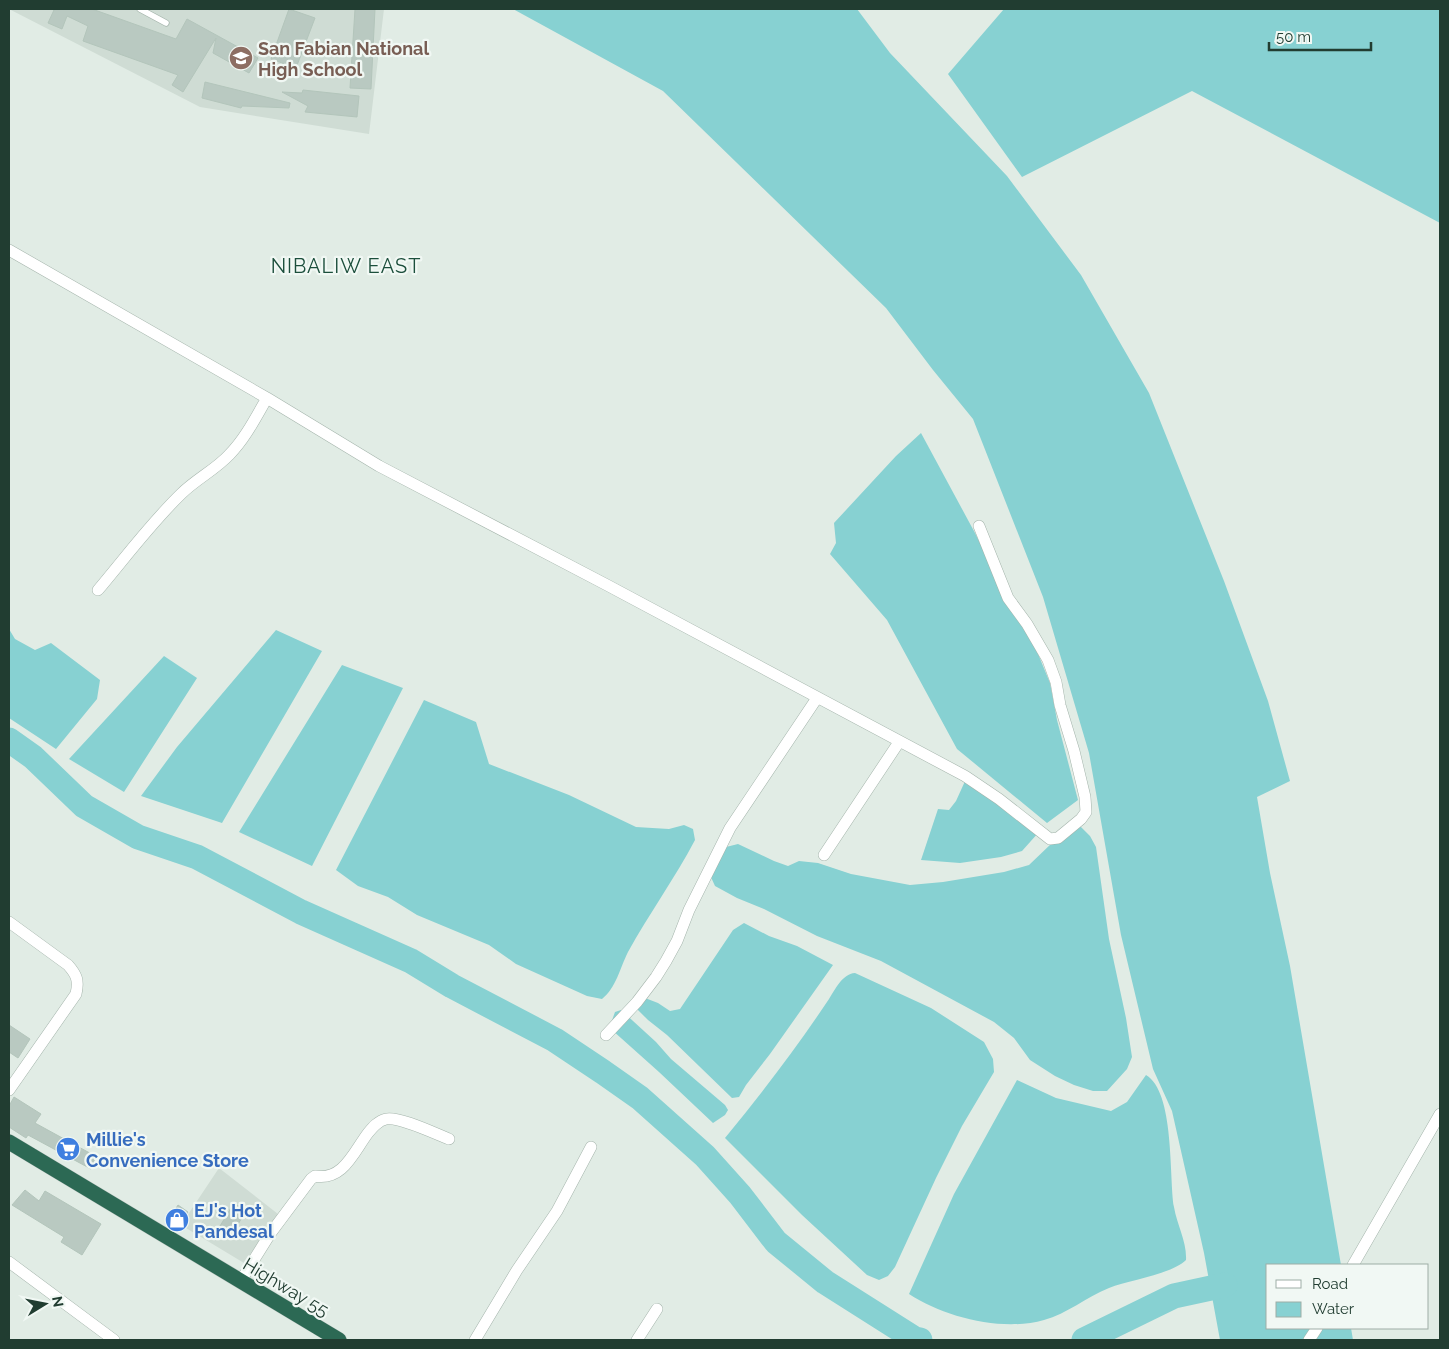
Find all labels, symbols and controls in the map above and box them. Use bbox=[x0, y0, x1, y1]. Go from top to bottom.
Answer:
scale bar bbox=[1269, 20, 1372, 52]
text: 50 m bbox=[1276, 28, 1311, 46]
place label: San Fabian National High School bbox=[258, 38, 429, 80]
school or university icon: San Fabian National High School bbox=[228, 45, 254, 71]
district label: NIBALIW EAST bbox=[271, 254, 421, 278]
place label: Millie's Convenience Store bbox=[86, 1129, 249, 1171]
supermarket icon: Millie's Convenience Store bbox=[55, 1136, 81, 1162]
place label: EJ's Hot Pandesal bbox=[194, 1200, 274, 1242]
shop icon: EJ's Hot Pandesal bbox=[164, 1207, 190, 1233]
street label: Highway 55 bbox=[239, 1253, 333, 1321]
legend bbox=[1266, 1264, 1429, 1329]
text: Road bbox=[1312, 1275, 1348, 1293]
north arrow bbox=[20, 1279, 70, 1329]
text: N bbox=[49, 1295, 67, 1308]
text: Water bbox=[1312, 1300, 1355, 1318]

